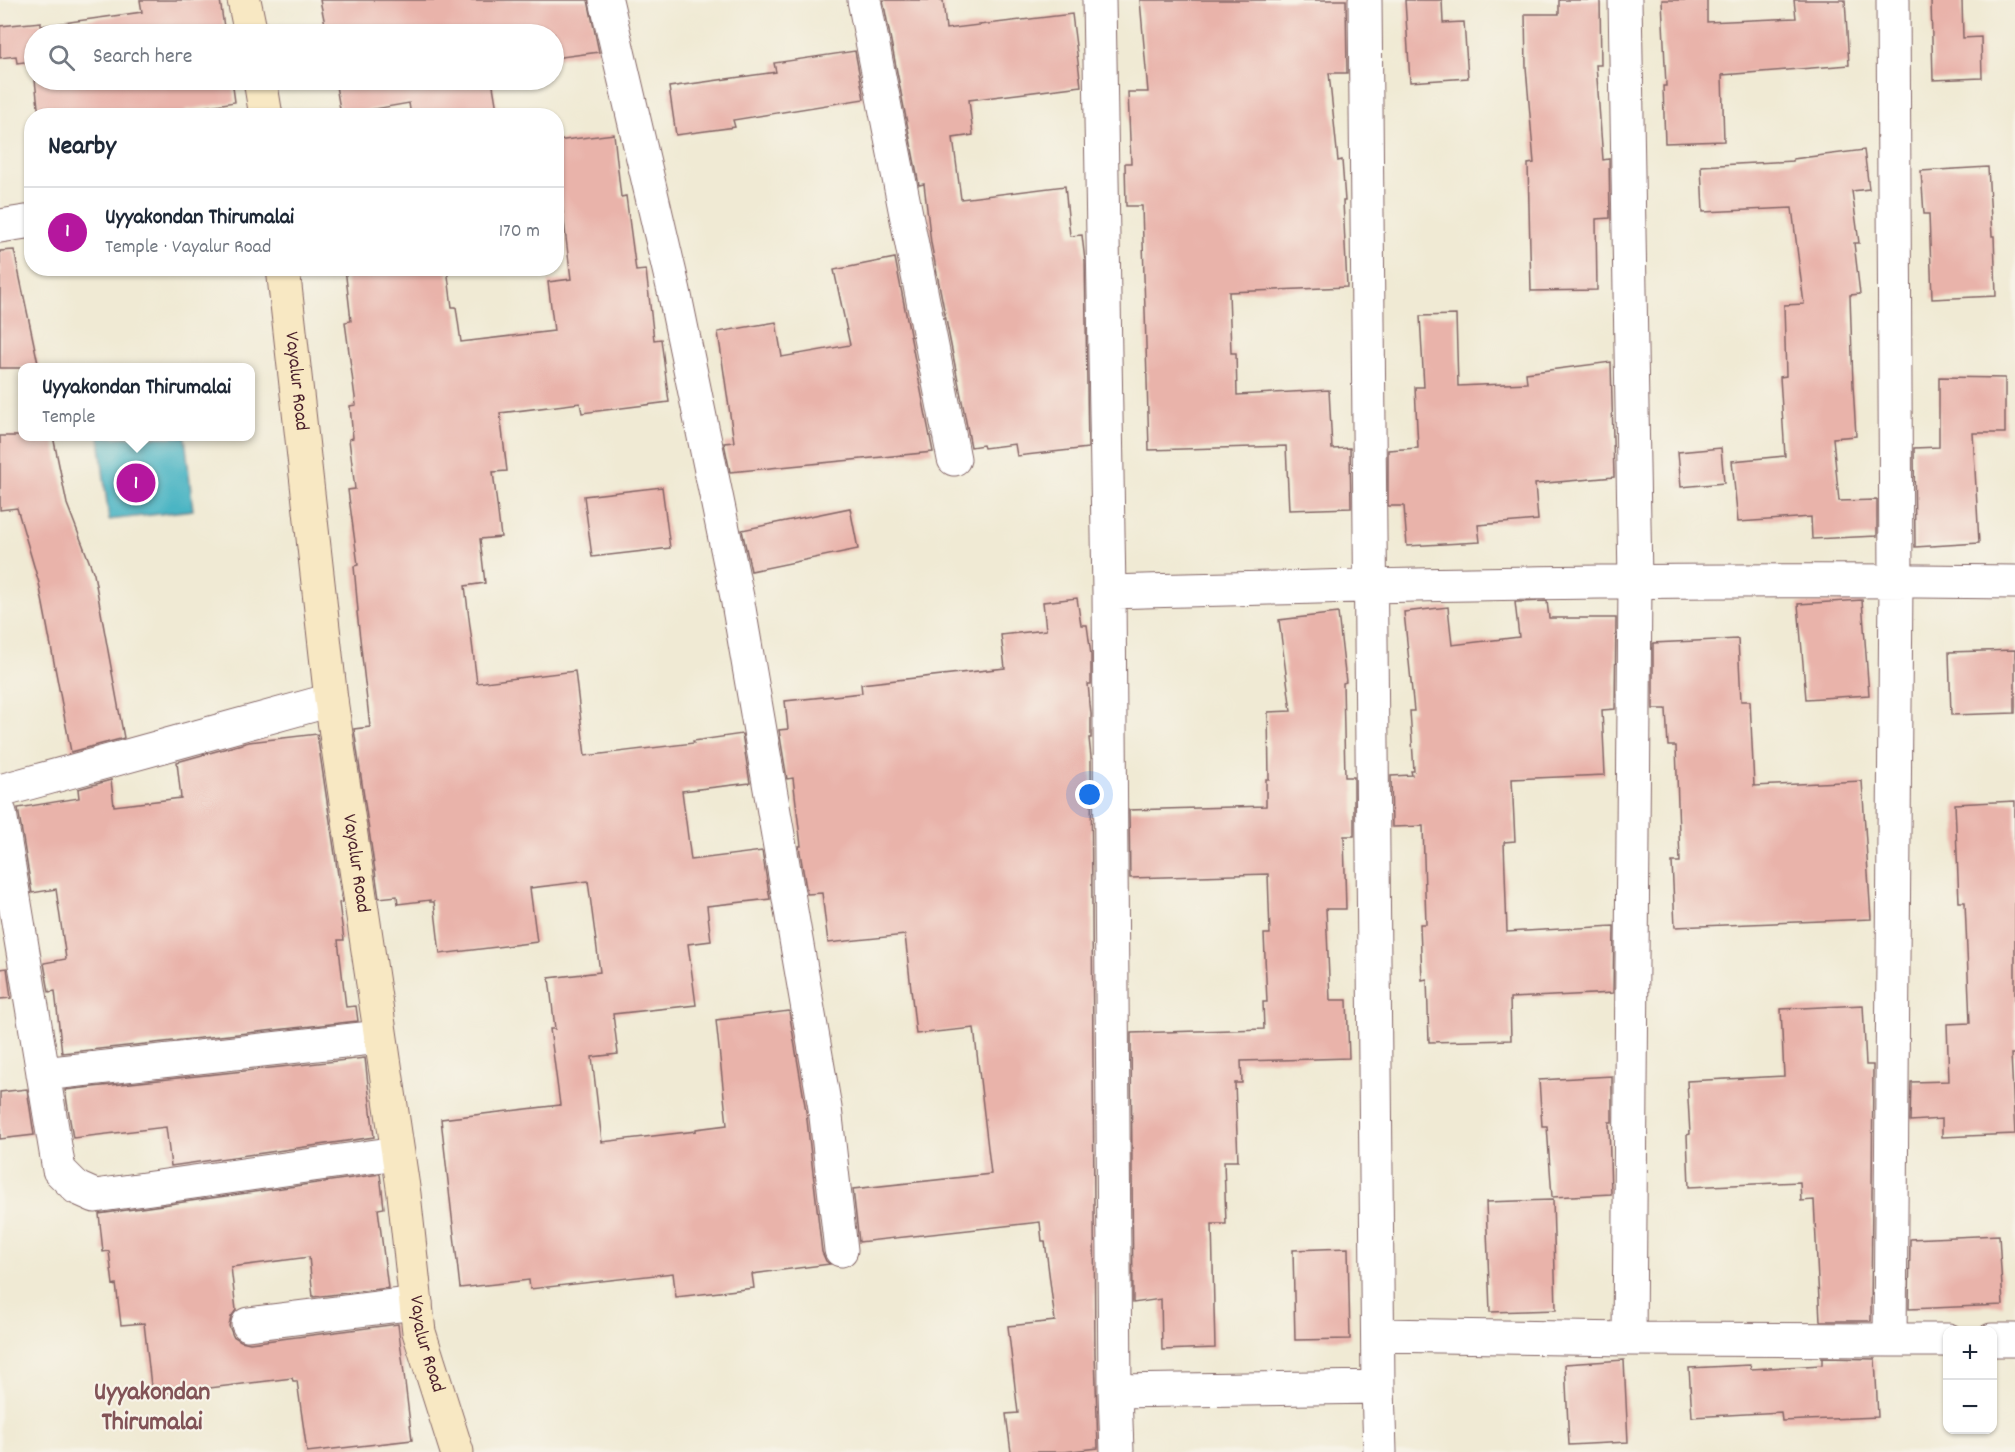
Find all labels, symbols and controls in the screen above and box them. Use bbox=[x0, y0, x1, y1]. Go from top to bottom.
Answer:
search box bbox=[24, 24, 564, 90]
icon: search bbox=[45, 41, 78, 74]
text: Search here bbox=[93, 42, 192, 73]
text: Nearby bbox=[48, 129, 116, 166]
text: Uyyakondan Thirumalai bbox=[105, 203, 294, 234]
text: 1 bbox=[65, 218, 70, 246]
text: 170 m bbox=[499, 218, 540, 246]
text: Temple · Vayalur Road bbox=[105, 234, 271, 262]
street label: Vayalur Road bbox=[276, 330, 315, 432]
popup bbox=[18, 363, 255, 441]
text: Uyyakondan Thirumalai bbox=[42, 373, 231, 404]
text: Temple bbox=[42, 404, 95, 432]
pin: 1 bbox=[116, 460, 156, 506]
your location bbox=[1075, 780, 1104, 809]
street label: Vayalur Road bbox=[334, 812, 376, 915]
street label: Vayalur Road bbox=[401, 1294, 451, 1396]
map controls bbox=[1943, 1326, 1997, 1434]
button: + bbox=[1943, 1326, 1997, 1380]
district label: Uyyakondan Thirumalai bbox=[94, 1375, 210, 1442]
button: − bbox=[1943, 1380, 1997, 1434]

